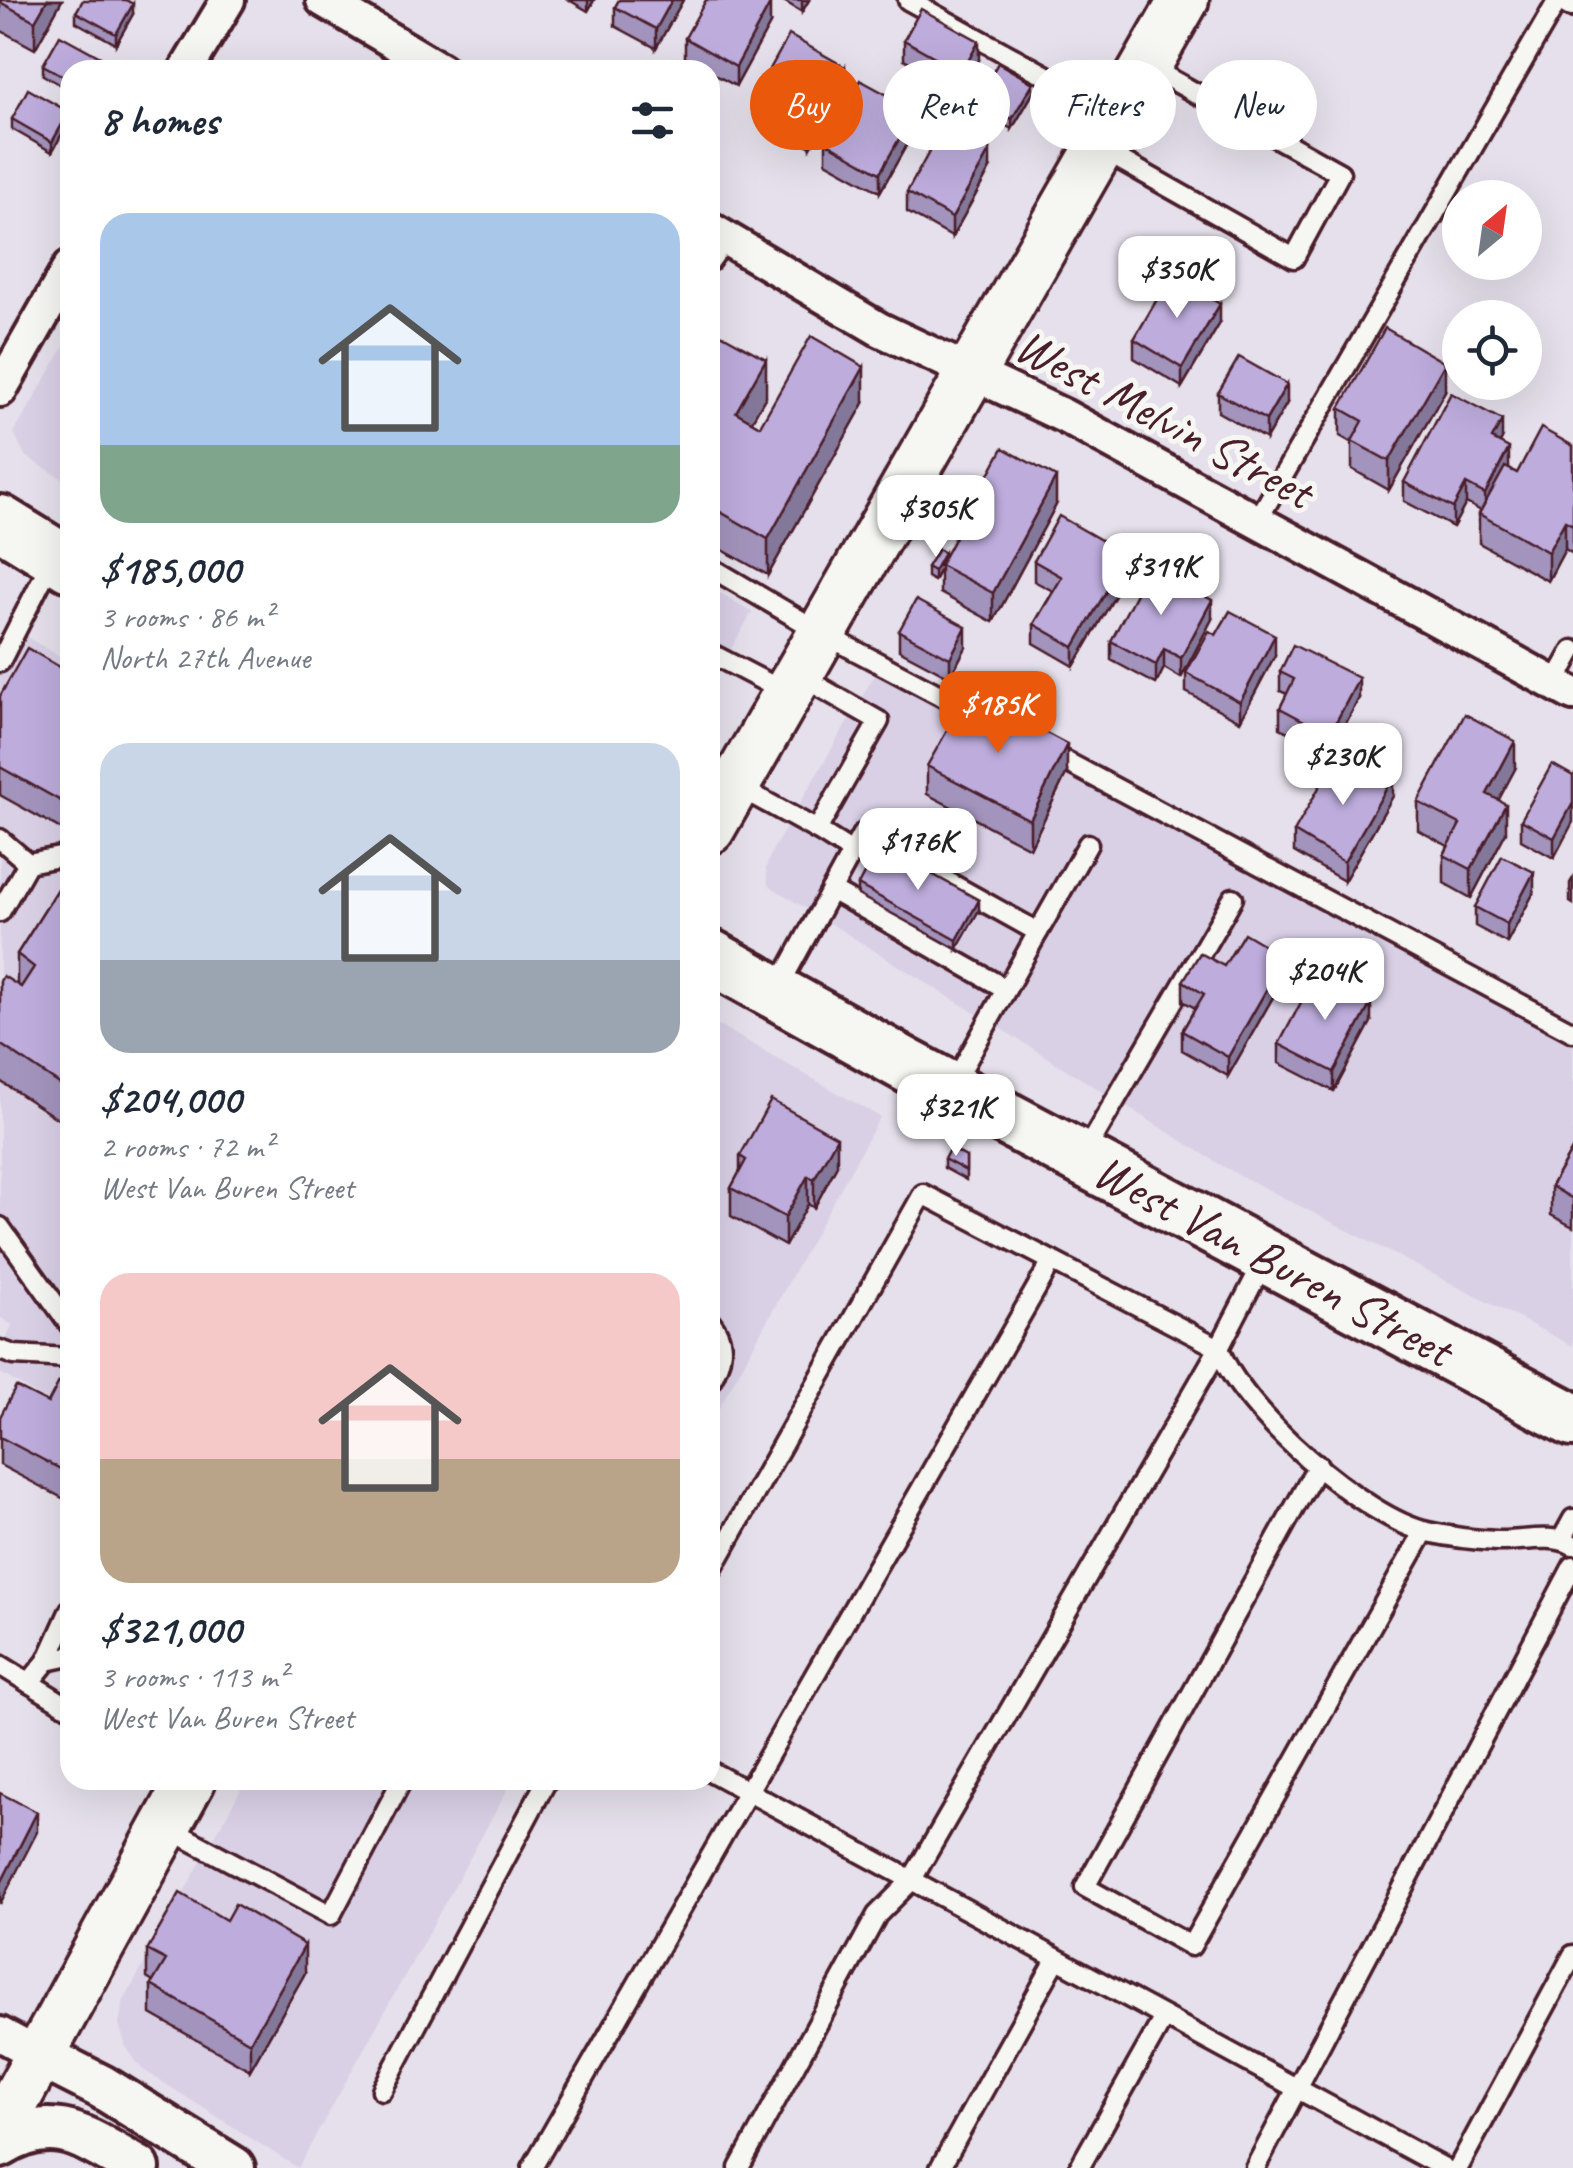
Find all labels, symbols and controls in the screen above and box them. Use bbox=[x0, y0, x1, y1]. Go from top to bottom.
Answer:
chip: Buy bbox=[750, 60, 863, 150]
chip: Rent bbox=[883, 60, 1010, 150]
chip: Filters bbox=[1030, 60, 1176, 150]
chip: New bbox=[1196, 60, 1317, 150]
icon: filters bbox=[625, 93, 680, 148]
text: 8 homes bbox=[100, 94, 219, 147]
north arrow bbox=[1442, 180, 1542, 280]
map controls bbox=[1442, 180, 1542, 400]
pin: $350K bbox=[1107, 236, 1247, 321]
text: $350K bbox=[1140, 248, 1214, 289]
icon: home bbox=[300, 278, 480, 458]
button: locate bbox=[1442, 300, 1542, 400]
street label: West Melvin Street bbox=[1005, 313, 1327, 525]
pin: $305K bbox=[866, 475, 1006, 560]
text: $305K bbox=[899, 487, 973, 528]
pin: $319K bbox=[1091, 533, 1231, 618]
text: $185,000 bbox=[100, 543, 240, 596]
text: $319K bbox=[1124, 545, 1198, 586]
text: 3 rooms · 86 m² bbox=[100, 596, 273, 637]
text: North 27th Avenue bbox=[100, 637, 310, 678]
pin: $185K bbox=[928, 671, 1068, 756]
text: $185K bbox=[961, 683, 1035, 724]
pin: $230K bbox=[1273, 723, 1413, 808]
text: $230K bbox=[1306, 735, 1380, 776]
icon: home bbox=[300, 808, 480, 988]
pin: $176K bbox=[848, 808, 988, 893]
text: $176K bbox=[881, 820, 955, 861]
pin: $204K bbox=[1255, 938, 1395, 1023]
text: $204K bbox=[1288, 950, 1362, 991]
text: $204,000 bbox=[100, 1073, 241, 1126]
pin: $321K bbox=[886, 1074, 1026, 1159]
text: $321K bbox=[919, 1086, 993, 1127]
text: 2 rooms · 72 m² bbox=[100, 1126, 273, 1167]
street label: West Van Buren Street bbox=[1083, 1139, 1467, 1383]
text: West Van Buren Street bbox=[100, 1167, 354, 1208]
icon: home bbox=[300, 1338, 480, 1518]
text: $321,000 bbox=[100, 1603, 241, 1656]
text: 3 rooms · 113 m² bbox=[100, 1656, 287, 1697]
text: West Van Buren Street bbox=[100, 1697, 354, 1738]

